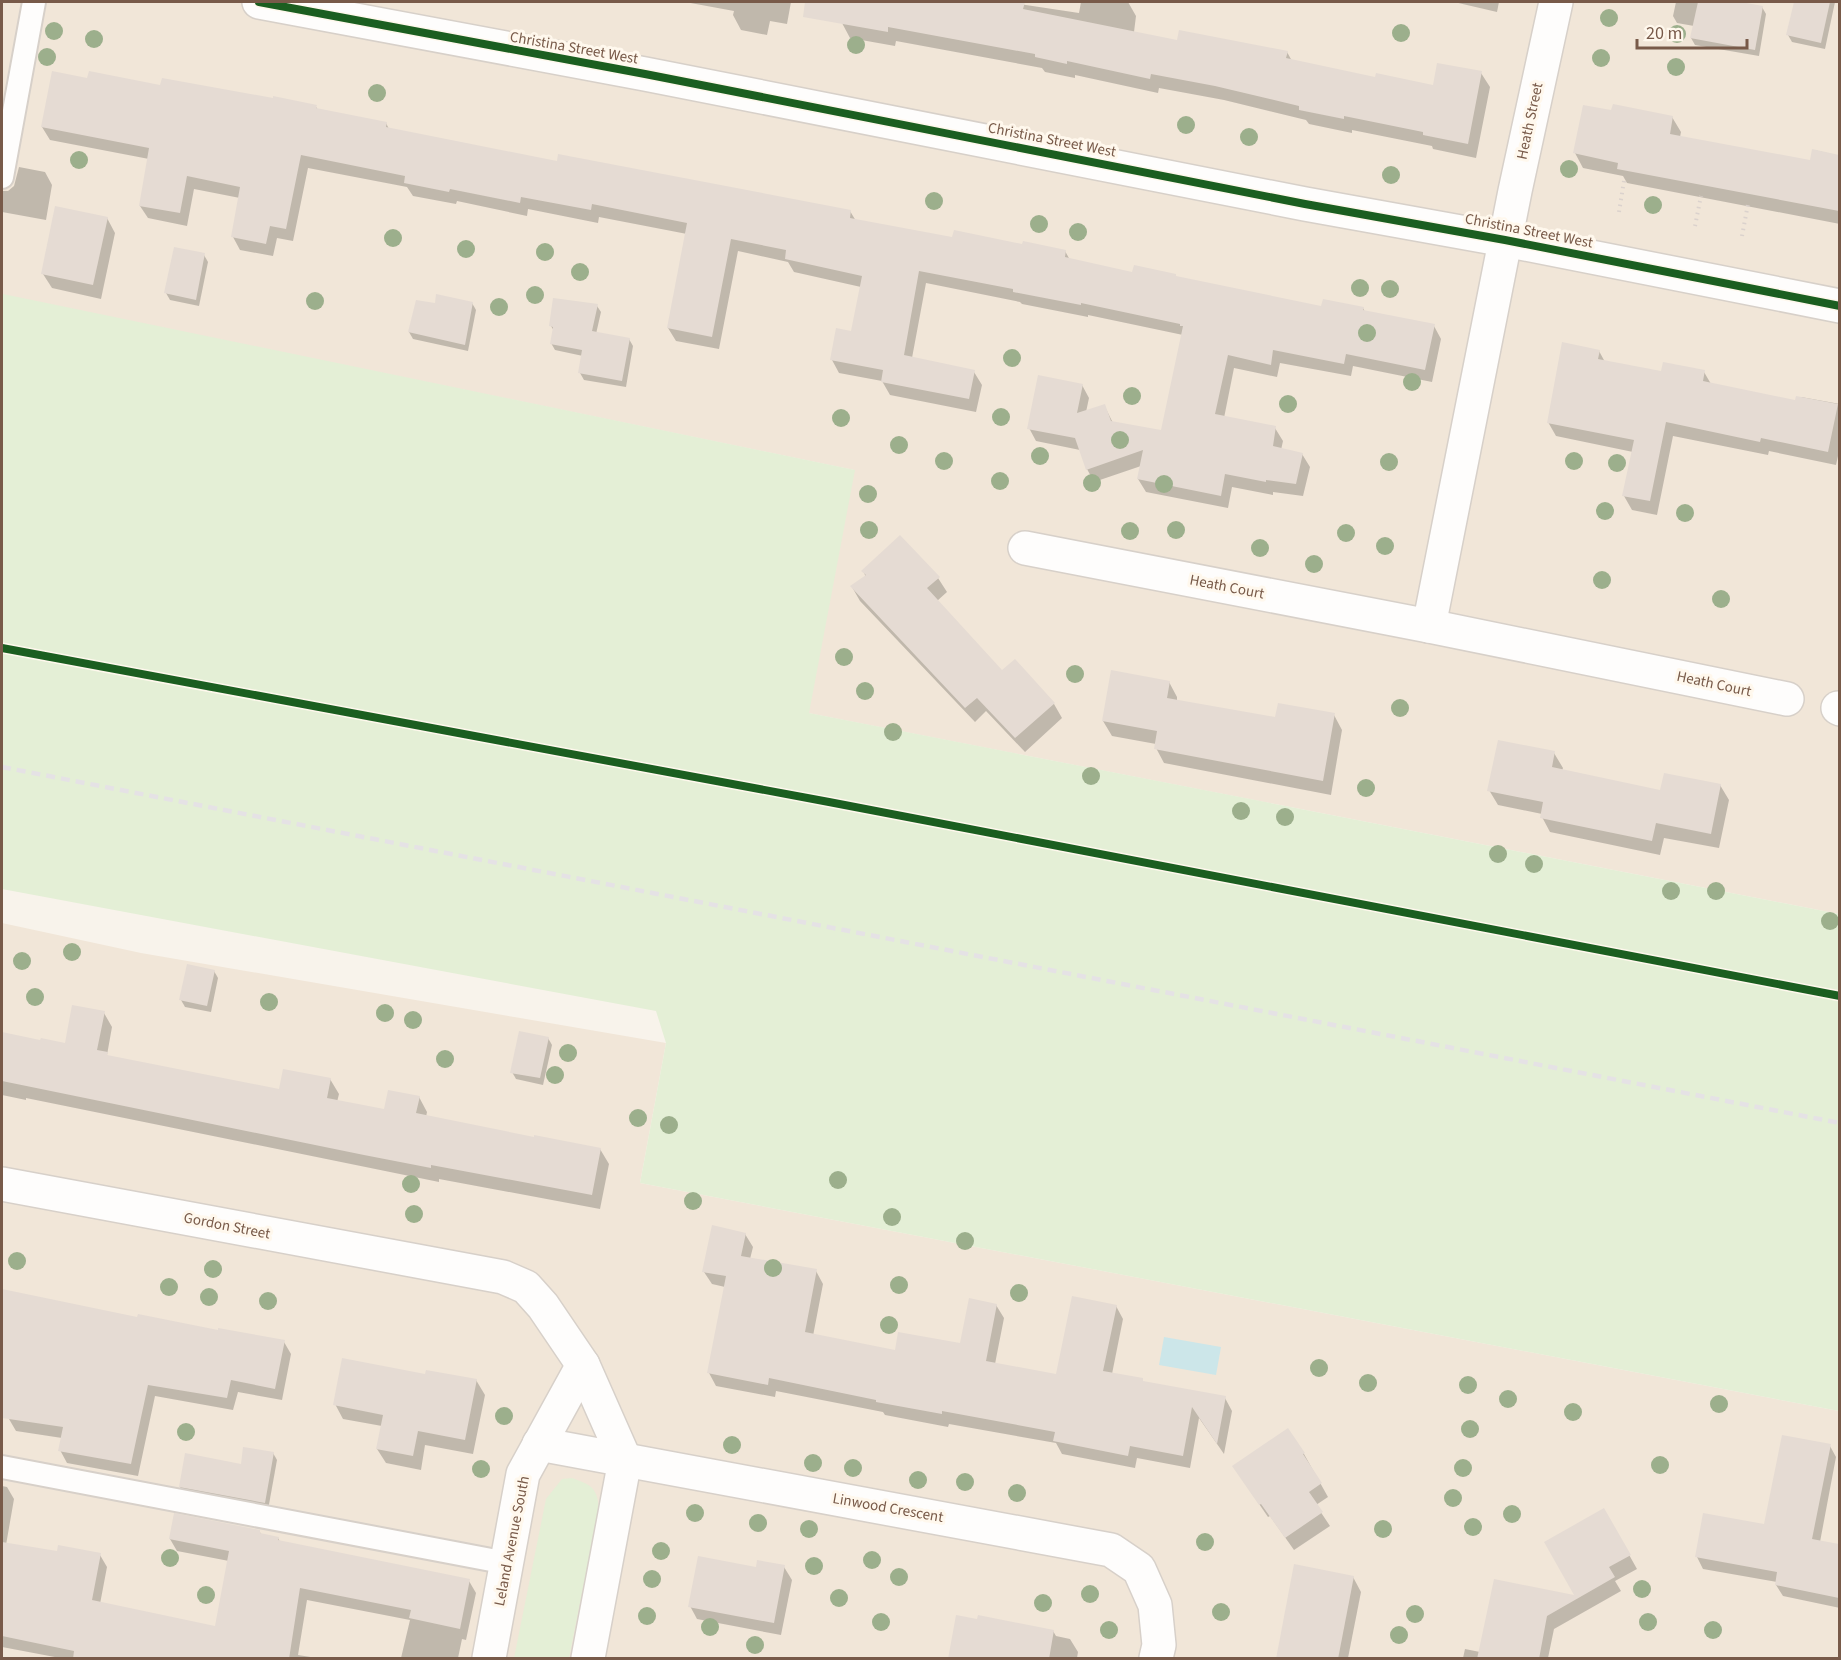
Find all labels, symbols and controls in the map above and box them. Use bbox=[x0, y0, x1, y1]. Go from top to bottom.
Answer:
scale bar bbox=[1637, 12, 1746, 50]
text: 20 m bbox=[1646, 21, 1682, 46]
street label: Christina Street West bbox=[508, 26, 640, 70]
street label: Heath Street bbox=[1512, 81, 1548, 161]
street label: Christina Street West bbox=[986, 117, 1118, 163]
street label: Christina Street West bbox=[1463, 208, 1595, 254]
street label: Heath Court bbox=[1188, 569, 1266, 605]
street label: Heath Court bbox=[1675, 666, 1753, 702]
street label: Gordon Street bbox=[182, 1207, 272, 1245]
street label: Leland Avenue South bbox=[489, 1474, 535, 1608]
street label: Linwood Crescent bbox=[831, 1488, 945, 1528]

